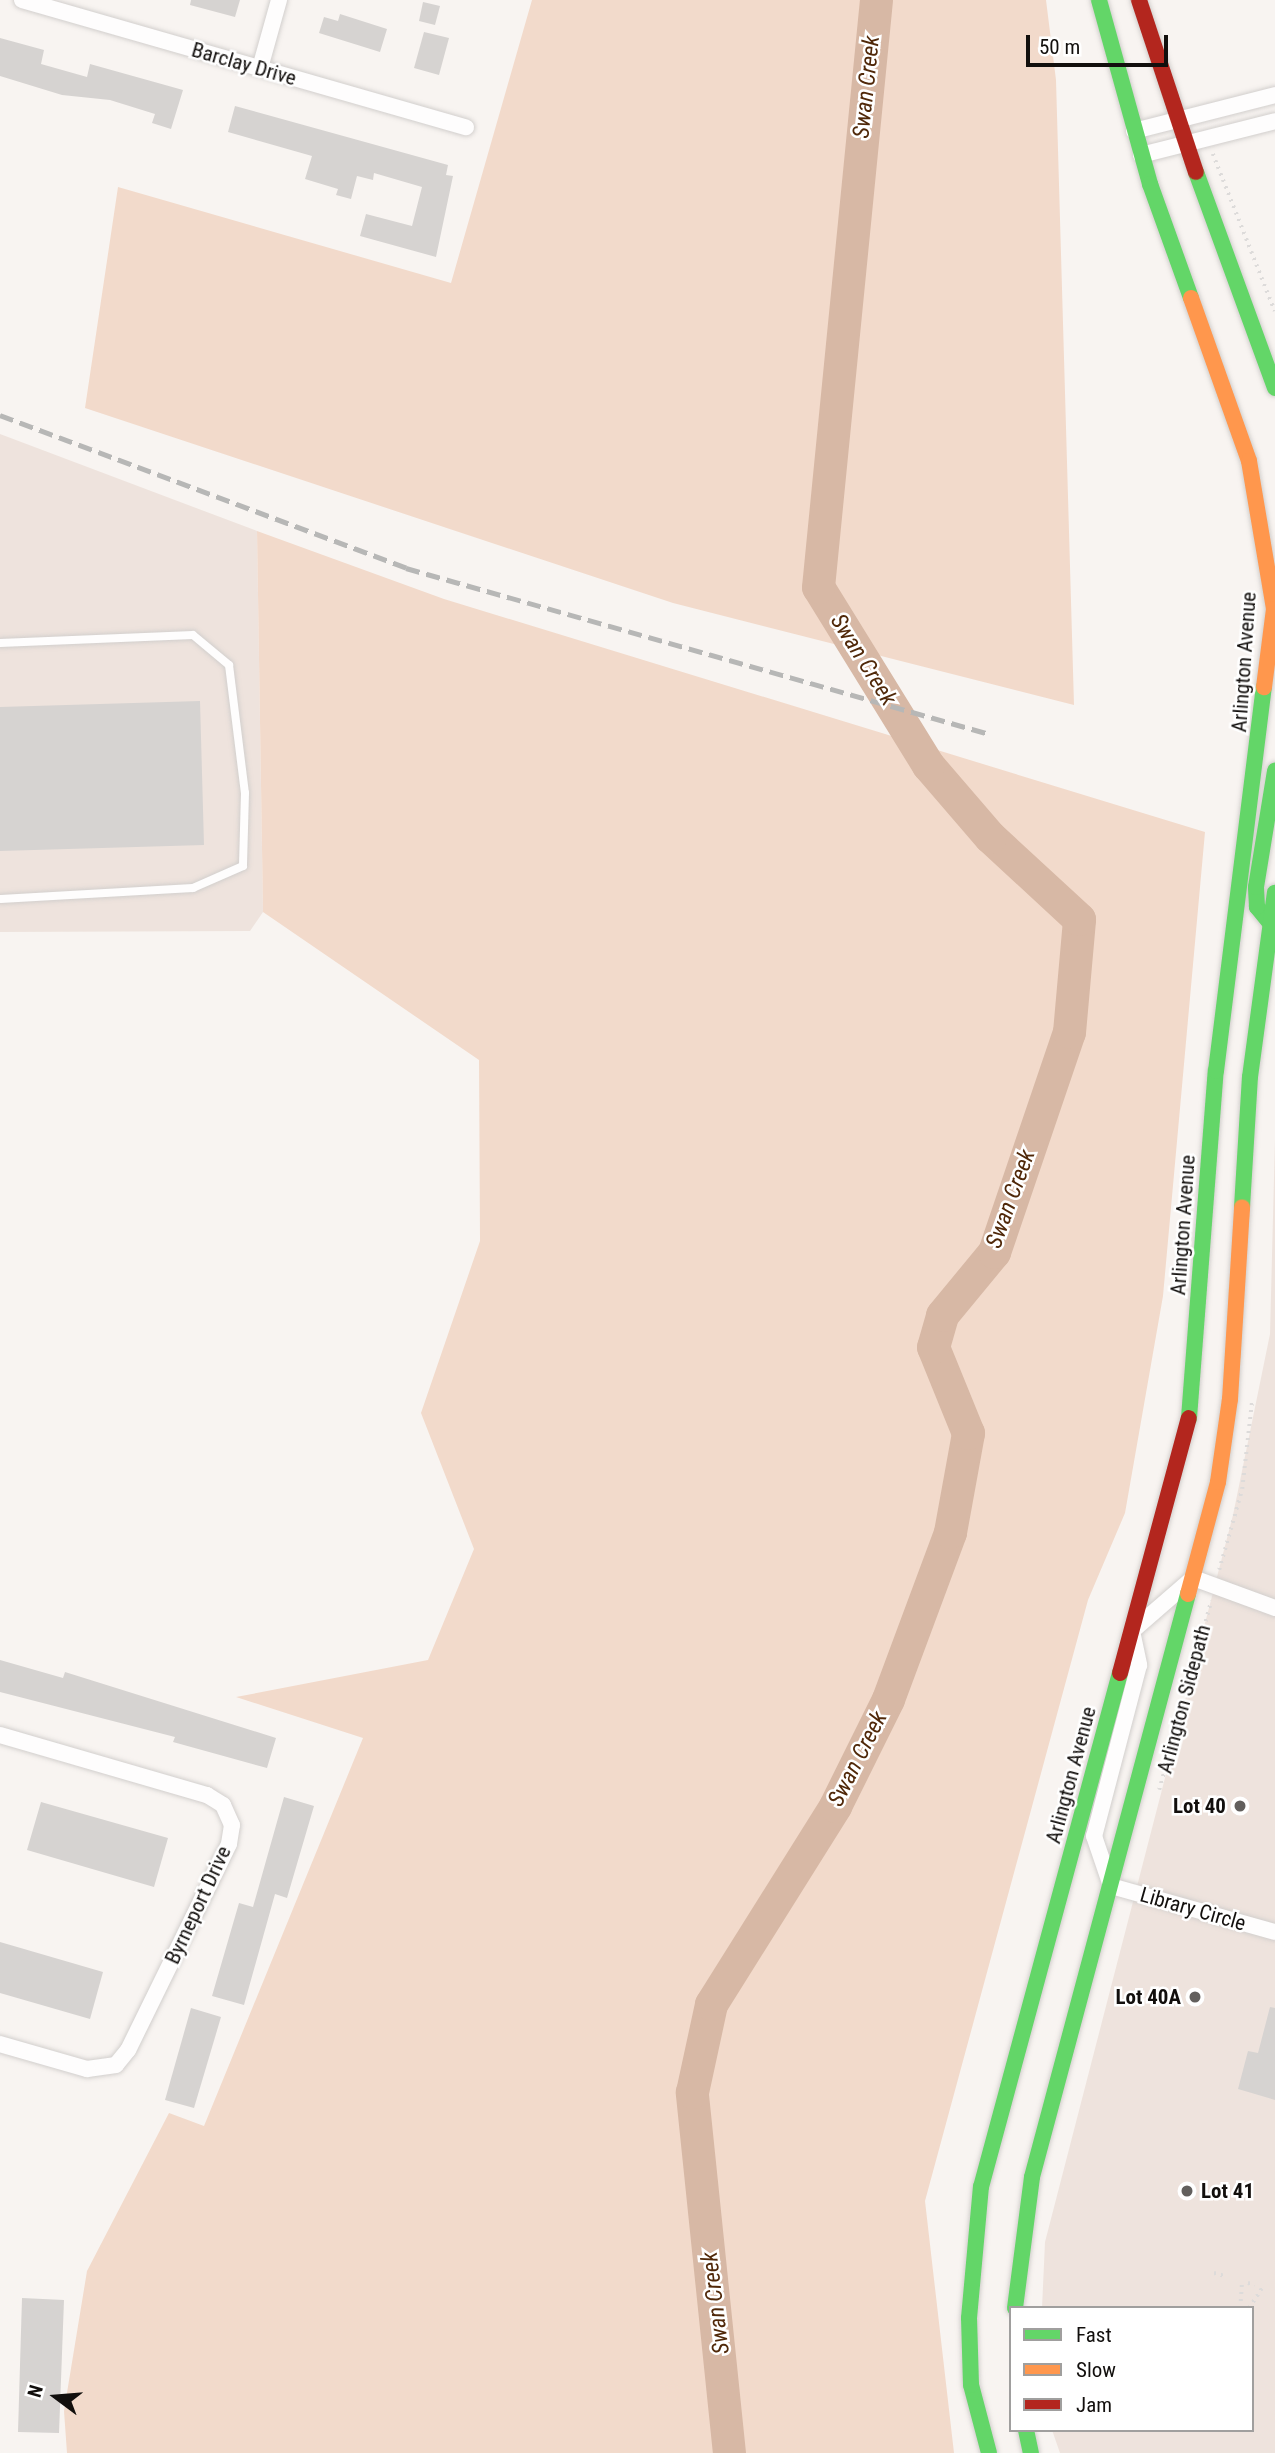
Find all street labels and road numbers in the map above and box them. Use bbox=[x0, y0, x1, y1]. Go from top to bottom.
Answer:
street label: Barclay Drive bbox=[189, 37, 299, 91]
street label: Arlington Avenue bbox=[1227, 591, 1261, 733]
street label: Arlington Avenue bbox=[1166, 1154, 1200, 1296]
street label: Arlington Sidepath bbox=[1152, 1622, 1216, 1776]
street label: Arlington Avenue bbox=[1041, 1704, 1101, 1846]
street label: Byrneport Drive bbox=[160, 1842, 236, 1968]
street label: Library Circle bbox=[1137, 1882, 1249, 1936]

